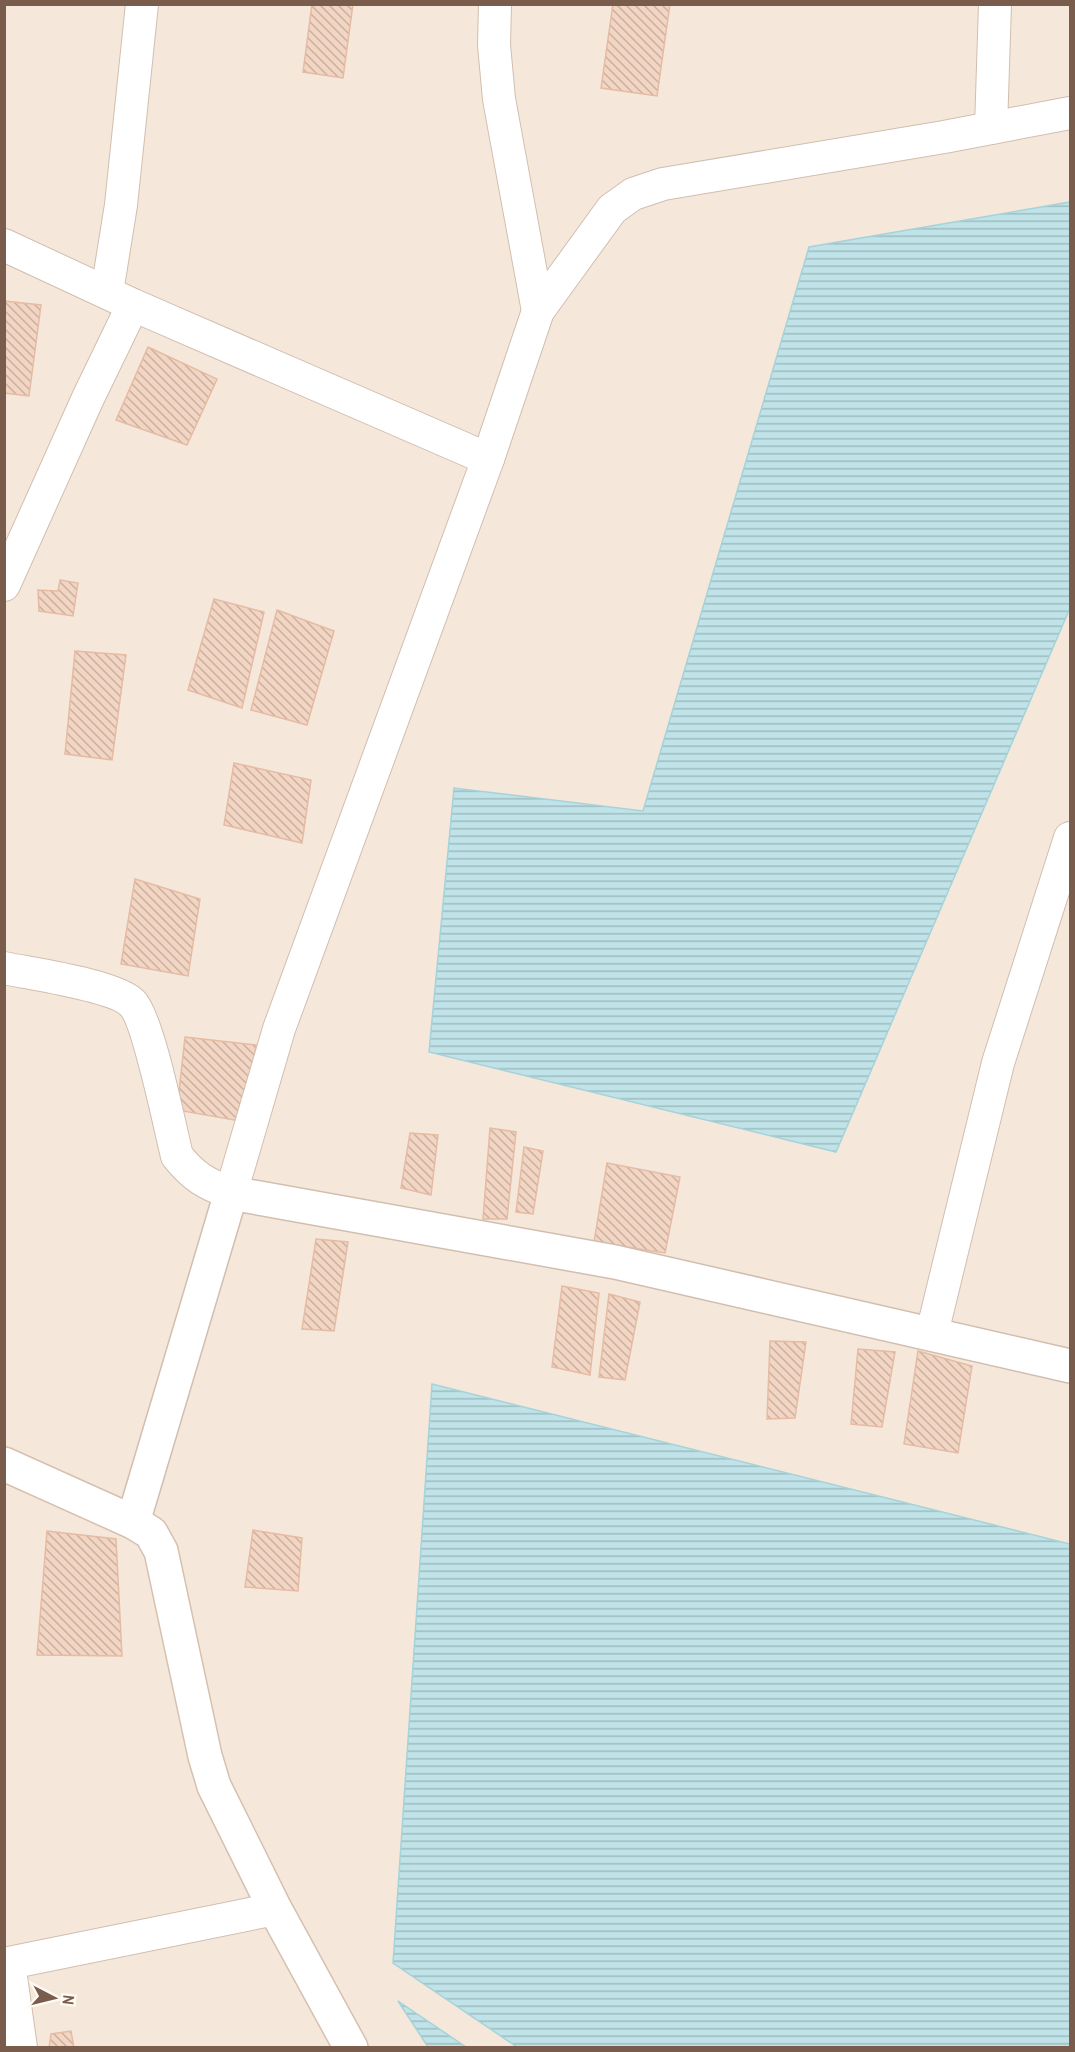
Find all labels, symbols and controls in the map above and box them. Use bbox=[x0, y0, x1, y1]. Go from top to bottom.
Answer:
north arrow bbox=[24, 1968, 84, 2028]
text: N bbox=[57, 1994, 80, 2006]

